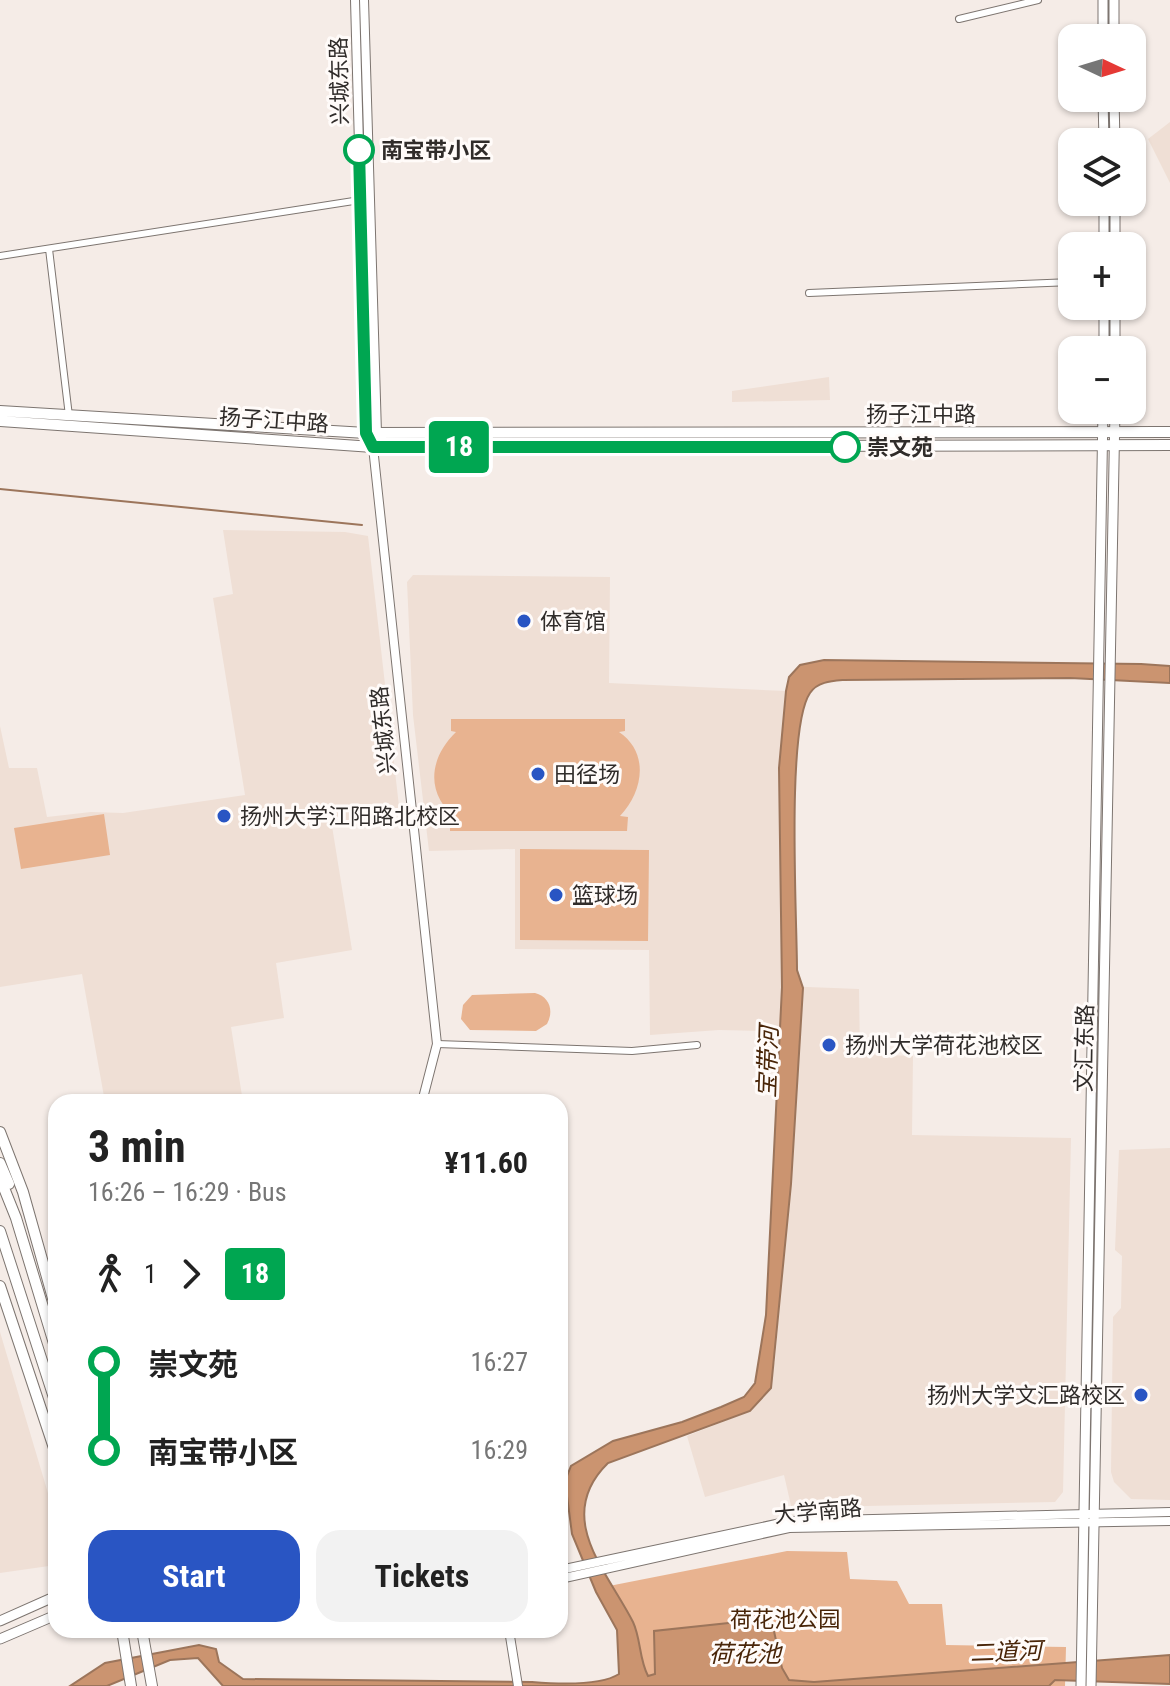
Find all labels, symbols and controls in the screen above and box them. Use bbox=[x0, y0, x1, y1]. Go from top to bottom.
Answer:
north arrow bbox=[1058, 24, 1146, 112]
map controls bbox=[1058, 24, 1146, 424]
street label: 兴城东路 bbox=[326, 37, 353, 125]
button: layers bbox=[1058, 128, 1146, 216]
marker: 南宝带小区 bbox=[344, 135, 374, 165]
place label: 南宝带小区 bbox=[381, 138, 491, 163]
button: + bbox=[1058, 232, 1146, 320]
button: − bbox=[1058, 336, 1146, 424]
street label: 扬子江中路 bbox=[866, 402, 976, 427]
street label: 扬子江中路 bbox=[218, 404, 330, 437]
line badge: 18 bbox=[423, 421, 495, 473]
text: 18 bbox=[445, 430, 473, 463]
marker: 崇文苑 bbox=[830, 432, 860, 462]
place label: 崇文苑 bbox=[867, 435, 933, 460]
place label: 体育馆 bbox=[540, 609, 606, 634]
marker: 体育馆 bbox=[515, 612, 533, 630]
street label: 兴城东路 bbox=[366, 685, 401, 775]
place label: 田径场 bbox=[554, 762, 620, 787]
marker: 田径场 bbox=[529, 765, 547, 783]
place label: 扬州大学江阳路北校区 bbox=[240, 804, 460, 829]
marker: 扬州大学江阳路北校区 bbox=[215, 807, 233, 825]
place label: 篮球场 bbox=[572, 883, 638, 908]
marker: 篮球场 bbox=[547, 886, 565, 904]
street label: 文汇东路 bbox=[1071, 1004, 1098, 1092]
water label: 宝带河 bbox=[753, 1022, 783, 1098]
place label: 扬州大学荷花池校区 bbox=[845, 1033, 1043, 1058]
marker: 扬州大学荷花池校区 bbox=[820, 1036, 838, 1054]
text: 3 min bbox=[88, 1121, 186, 1173]
text: ¥11.60 bbox=[444, 1145, 528, 1180]
text: 16:26 – 16:29 · Bus bbox=[88, 1177, 287, 1207]
icon: walk bbox=[88, 1252, 132, 1296]
icon: forward bbox=[169, 1252, 213, 1296]
text: 18 bbox=[241, 1257, 269, 1290]
text: 1 bbox=[144, 1259, 157, 1289]
text: 崇文苑 bbox=[148, 1347, 238, 1382]
text: 16:27 bbox=[471, 1347, 528, 1377]
place label: 扬州大学文汇路校区 bbox=[927, 1383, 1125, 1408]
marker: 扬州大学文汇路校区 bbox=[1132, 1386, 1150, 1404]
text: 南宝带小区 bbox=[148, 1435, 298, 1470]
text: 16:29 bbox=[471, 1435, 528, 1465]
street label: 大学南路 bbox=[773, 1495, 863, 1528]
button: Start bbox=[88, 1530, 300, 1622]
button: Tickets bbox=[316, 1530, 528, 1622]
park label: 荷花池公园 bbox=[730, 1607, 840, 1632]
water label: 二道河 bbox=[970, 1637, 1046, 1667]
water label: 荷花池 bbox=[709, 1640, 783, 1668]

